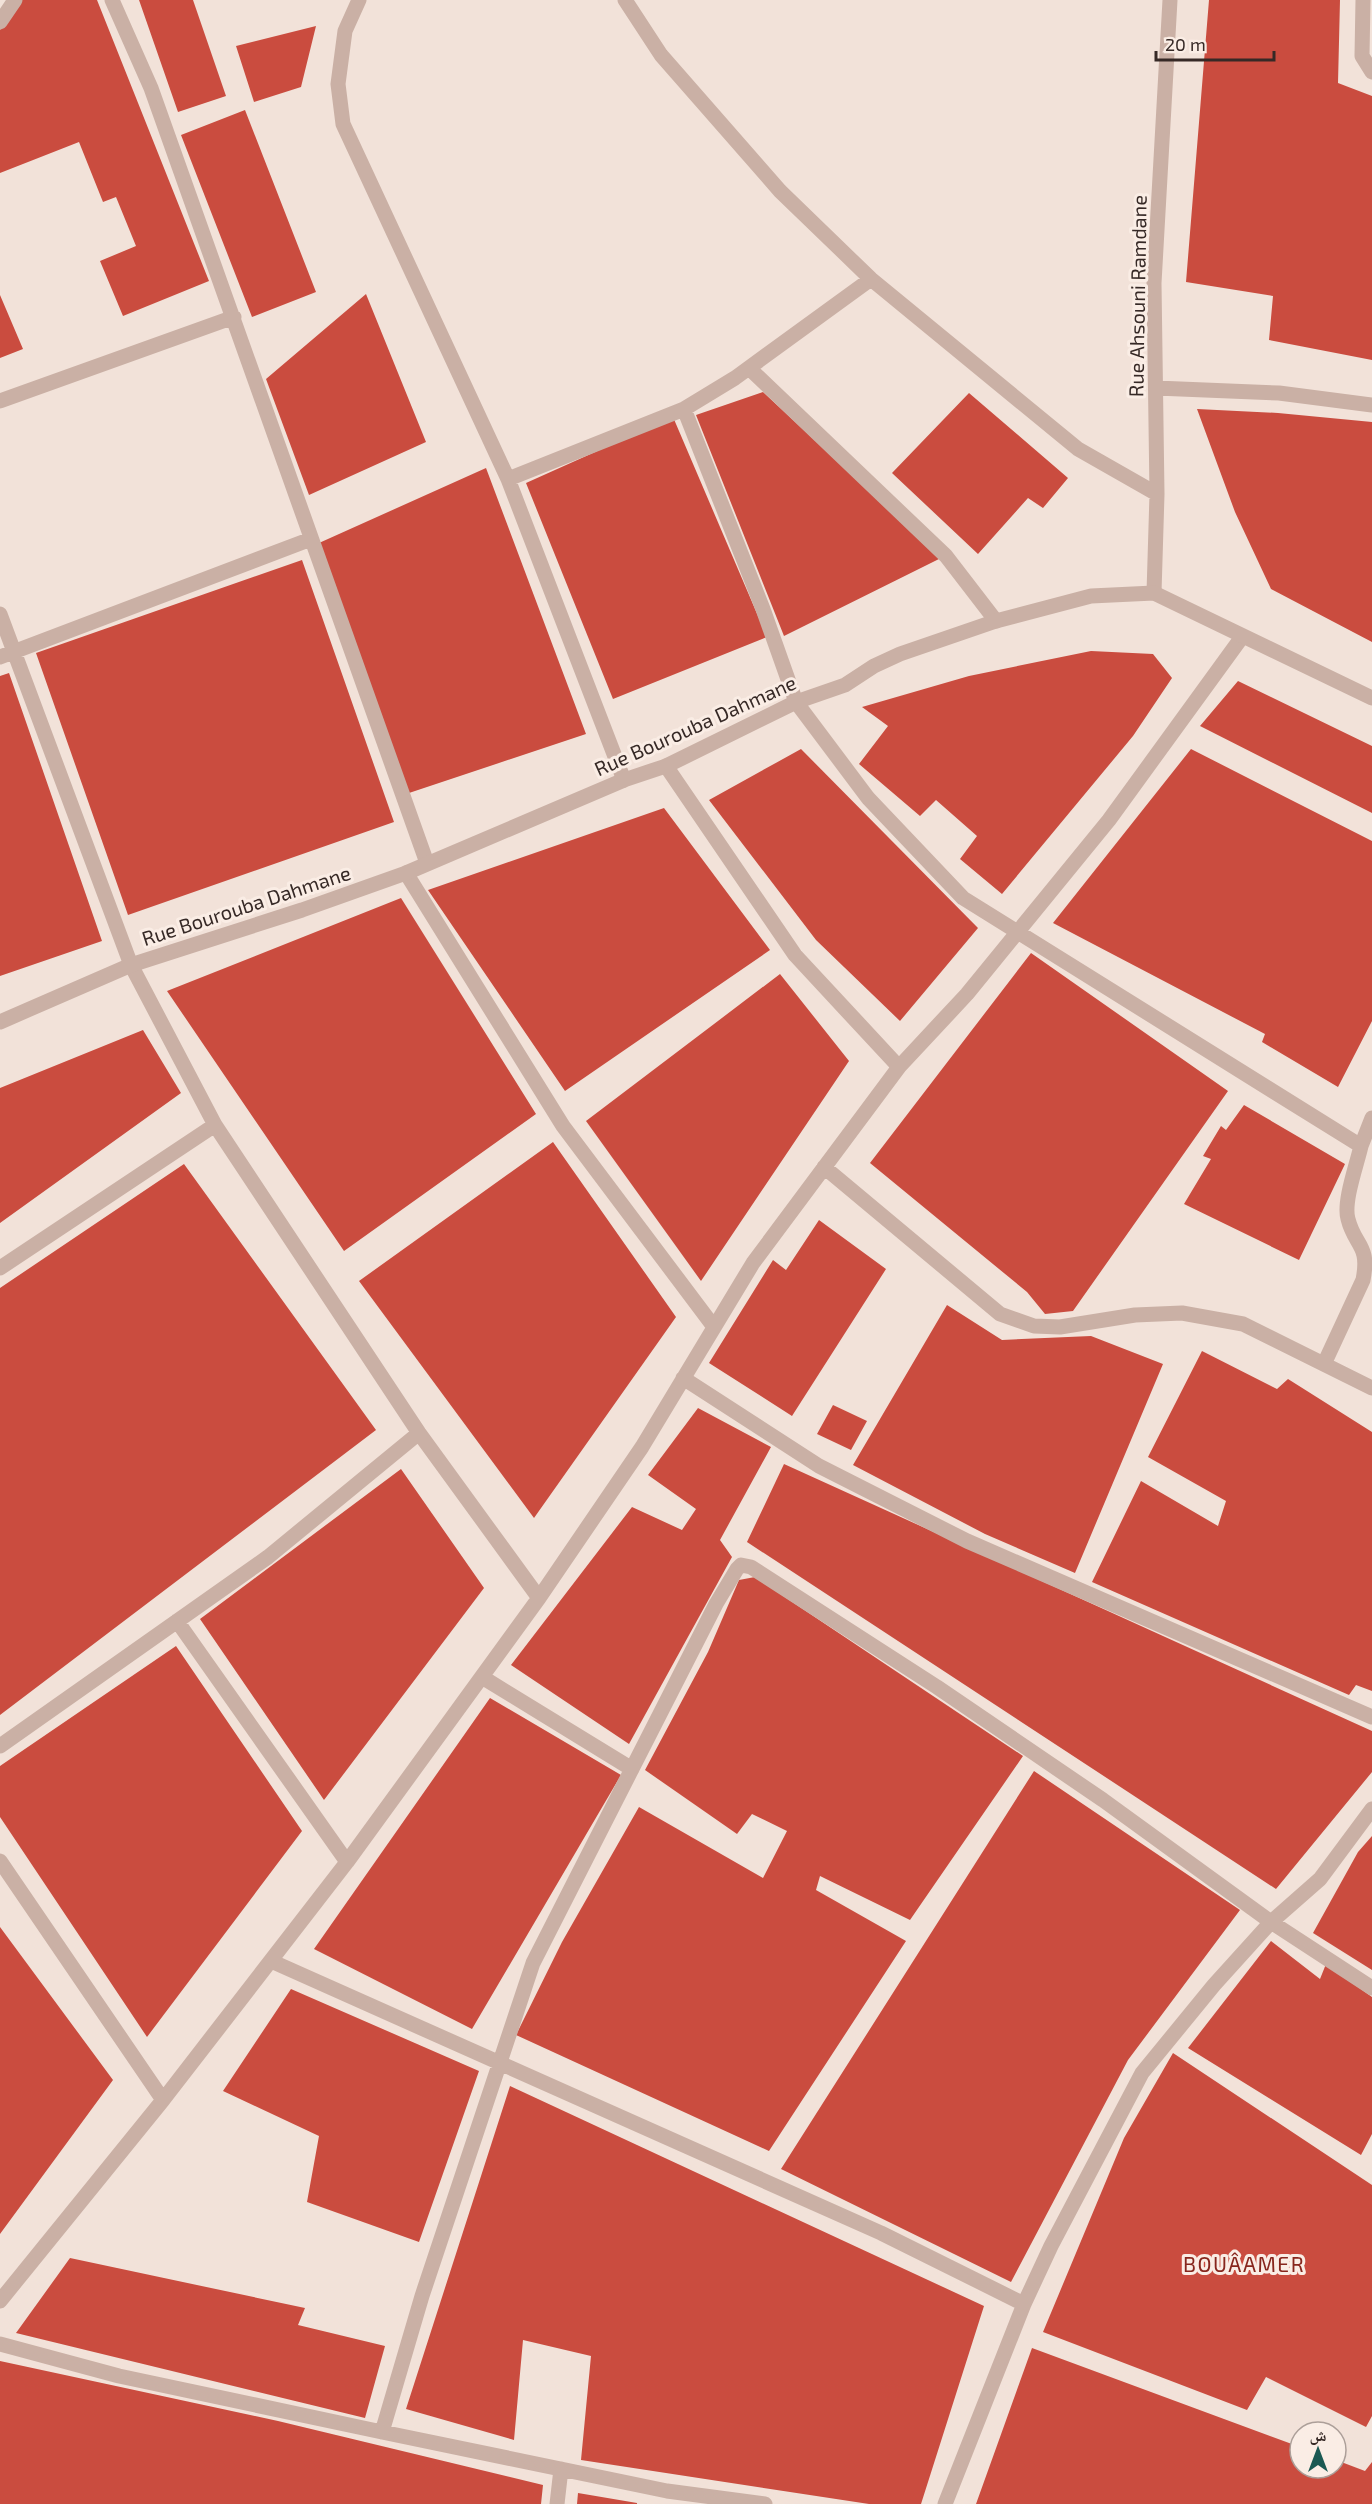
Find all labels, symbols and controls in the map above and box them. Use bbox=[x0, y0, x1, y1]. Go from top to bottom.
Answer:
scale bar bbox=[1156, 24, 1274, 62]
text: 20 m bbox=[1165, 33, 1206, 55]
street label: Rue Ahsouni Ramdane bbox=[1123, 195, 1151, 397]
street label: Rue Bourouba Dahmane bbox=[590, 670, 800, 780]
street label: Rue Bourouba Dahmane bbox=[139, 860, 353, 950]
district label: BOUÂAMER bbox=[1183, 2251, 1305, 2276]
north arrow bbox=[1288, 2420, 1348, 2480]
text: ش bbox=[1310, 2425, 1327, 2445]

